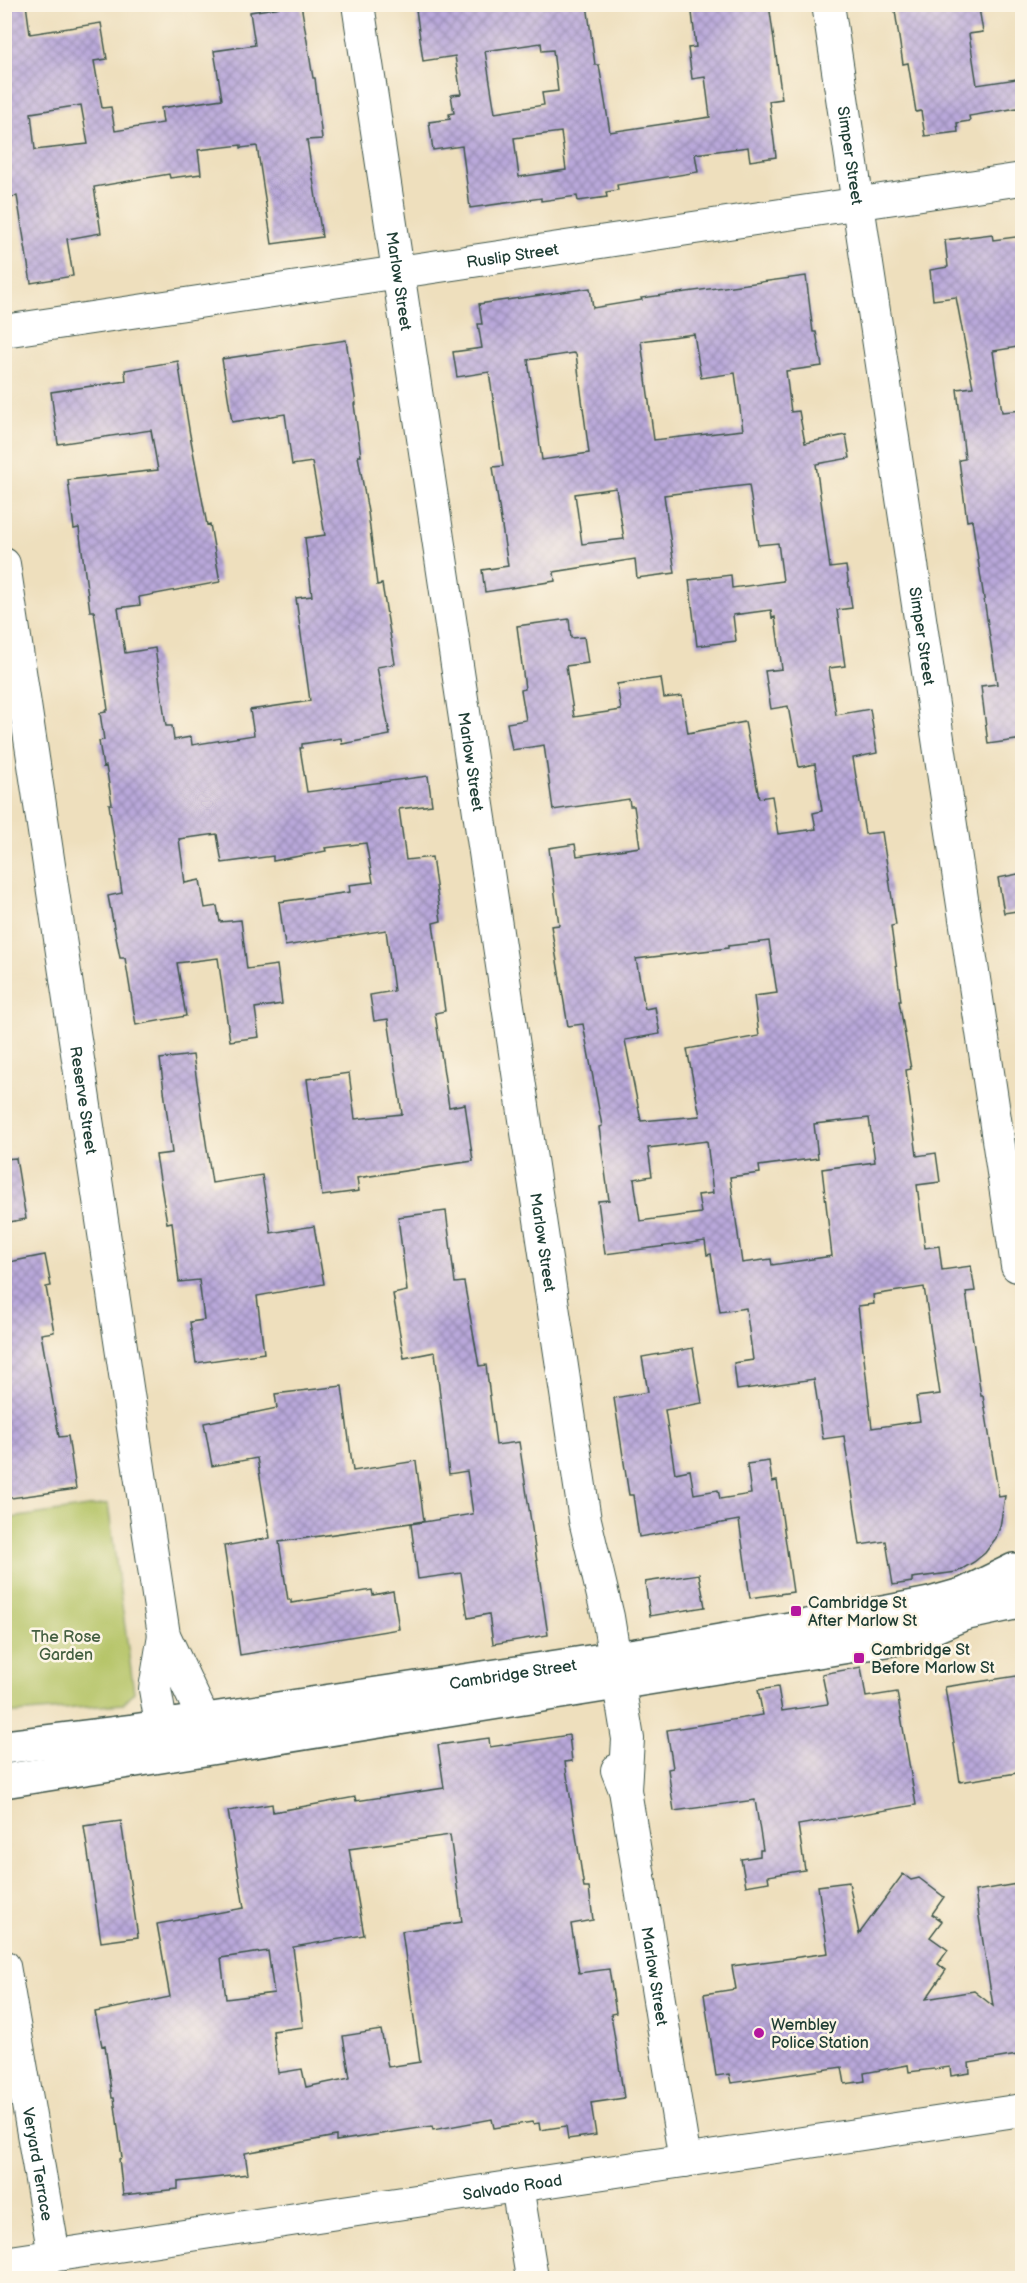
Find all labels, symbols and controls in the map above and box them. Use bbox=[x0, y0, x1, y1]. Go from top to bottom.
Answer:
street label: Simper Street bbox=[832, 105, 866, 206]
street label: Marlow Street bbox=[381, 230, 415, 332]
street label: Ruslip Street bbox=[465, 240, 560, 273]
street label: Simper Street bbox=[904, 586, 938, 687]
street label: Marlow Street bbox=[453, 711, 487, 813]
street label: Reserve Street bbox=[65, 1045, 100, 1156]
street label: Marlow Street bbox=[525, 1192, 559, 1293]
place label: Cambridge St After Marlow St bbox=[808, 1594, 917, 1631]
marker: Cambridge St After Marlow St bbox=[789, 1604, 803, 1618]
park label: The Rose Garden bbox=[31, 1628, 101, 1665]
place label: Cambridge St Before Marlow St bbox=[871, 1641, 995, 1678]
marker: Cambridge St Before Marlow St bbox=[852, 1651, 866, 1665]
street label: Cambridge Street bbox=[448, 1656, 578, 1694]
street label: Marlow Street bbox=[636, 1925, 671, 2027]
place label: Wembley Police Station bbox=[771, 2016, 869, 2053]
marker: Wembley Police Station bbox=[752, 2026, 766, 2040]
street label: Veryard Terrace bbox=[18, 2106, 56, 2223]
street label: Salvado Road bbox=[462, 2171, 563, 2205]

